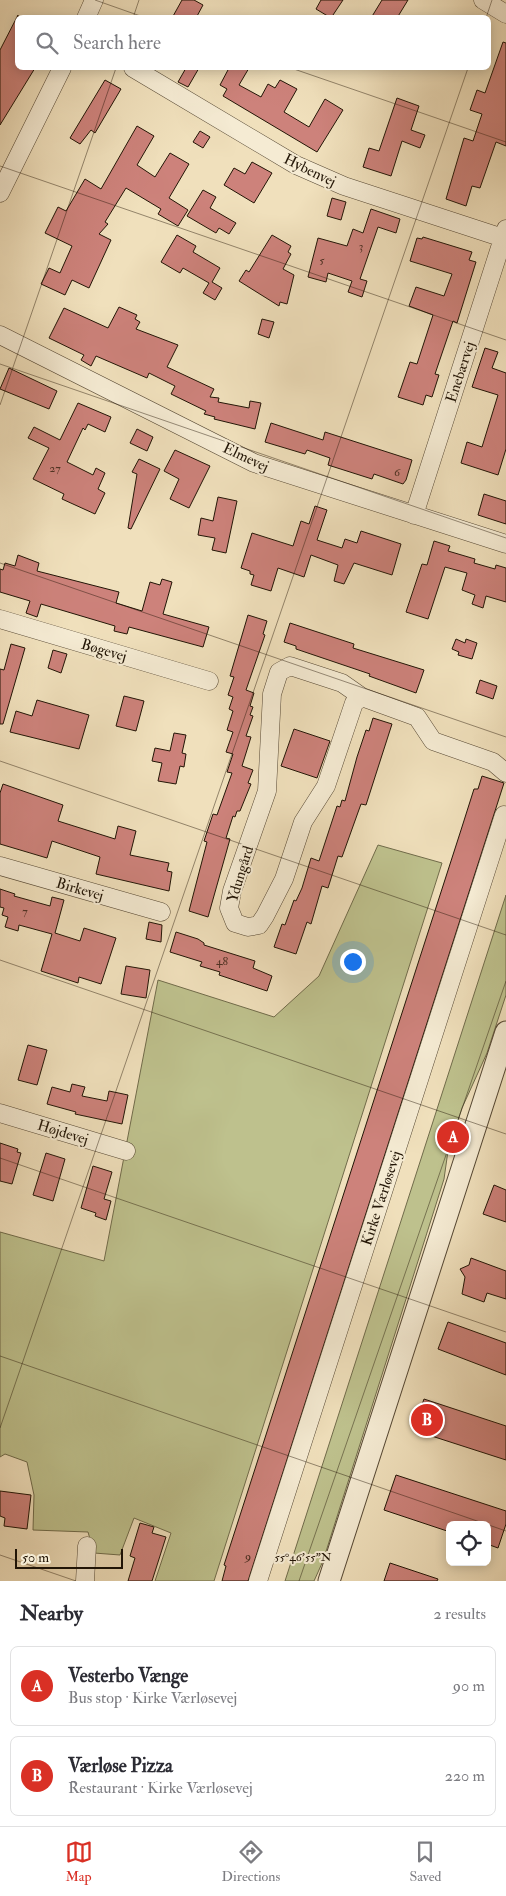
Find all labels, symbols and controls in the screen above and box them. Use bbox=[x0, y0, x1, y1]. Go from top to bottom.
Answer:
search box bbox=[15, 15, 491, 70]
icon: search bbox=[33, 29, 61, 57]
text: Search here bbox=[73, 31, 161, 55]
street label: Hybenvej bbox=[280, 150, 339, 191]
house number: 3 bbox=[359, 239, 363, 254]
house number: 5 bbox=[319, 253, 325, 268]
street label: Enebærvej bbox=[442, 339, 479, 405]
street label: Elmevej bbox=[220, 439, 272, 476]
house number: 27 bbox=[49, 461, 61, 476]
house number: 6 bbox=[394, 465, 401, 480]
street label: Bøgevej bbox=[79, 635, 129, 666]
street label: Ydungård bbox=[223, 843, 258, 905]
street label: Birkevej bbox=[54, 874, 106, 905]
house number: 7 bbox=[22, 904, 28, 919]
your location bbox=[340, 949, 366, 975]
house number: 48 bbox=[216, 954, 228, 969]
street label: Højdevej bbox=[35, 1116, 91, 1149]
pin: A bbox=[437, 1118, 469, 1156]
street label: Kirke Værløsevej bbox=[357, 1148, 406, 1248]
pin: B bbox=[411, 1401, 443, 1439]
map controls bbox=[446, 1521, 491, 1566]
button: locate bbox=[446, 1521, 491, 1566]
scale bar bbox=[15, 1546, 122, 1569]
text: 50 m bbox=[22, 1549, 49, 1566]
house number: 9 bbox=[244, 1549, 251, 1564]
text: 55°46'55"N bbox=[275, 1550, 332, 1565]
text: Nearby bbox=[20, 1600, 83, 1627]
text: 2 results bbox=[433, 1604, 486, 1624]
text: Vesterbo Vænge bbox=[68, 1664, 188, 1688]
text: A bbox=[32, 1676, 42, 1696]
text: 90 m bbox=[453, 1676, 485, 1696]
text: Bus stop · Kirke Værløsevej bbox=[68, 1688, 237, 1708]
text: Værløse Pizza bbox=[68, 1754, 173, 1778]
text: B bbox=[32, 1766, 42, 1786]
text: 220 m bbox=[445, 1766, 485, 1786]
text: Restaurant · Kirke Værløsevej bbox=[68, 1778, 253, 1798]
tab: Map bbox=[65, 1838, 93, 1885]
tab: Directions bbox=[222, 1838, 280, 1885]
tab: Saved bbox=[409, 1838, 441, 1885]

